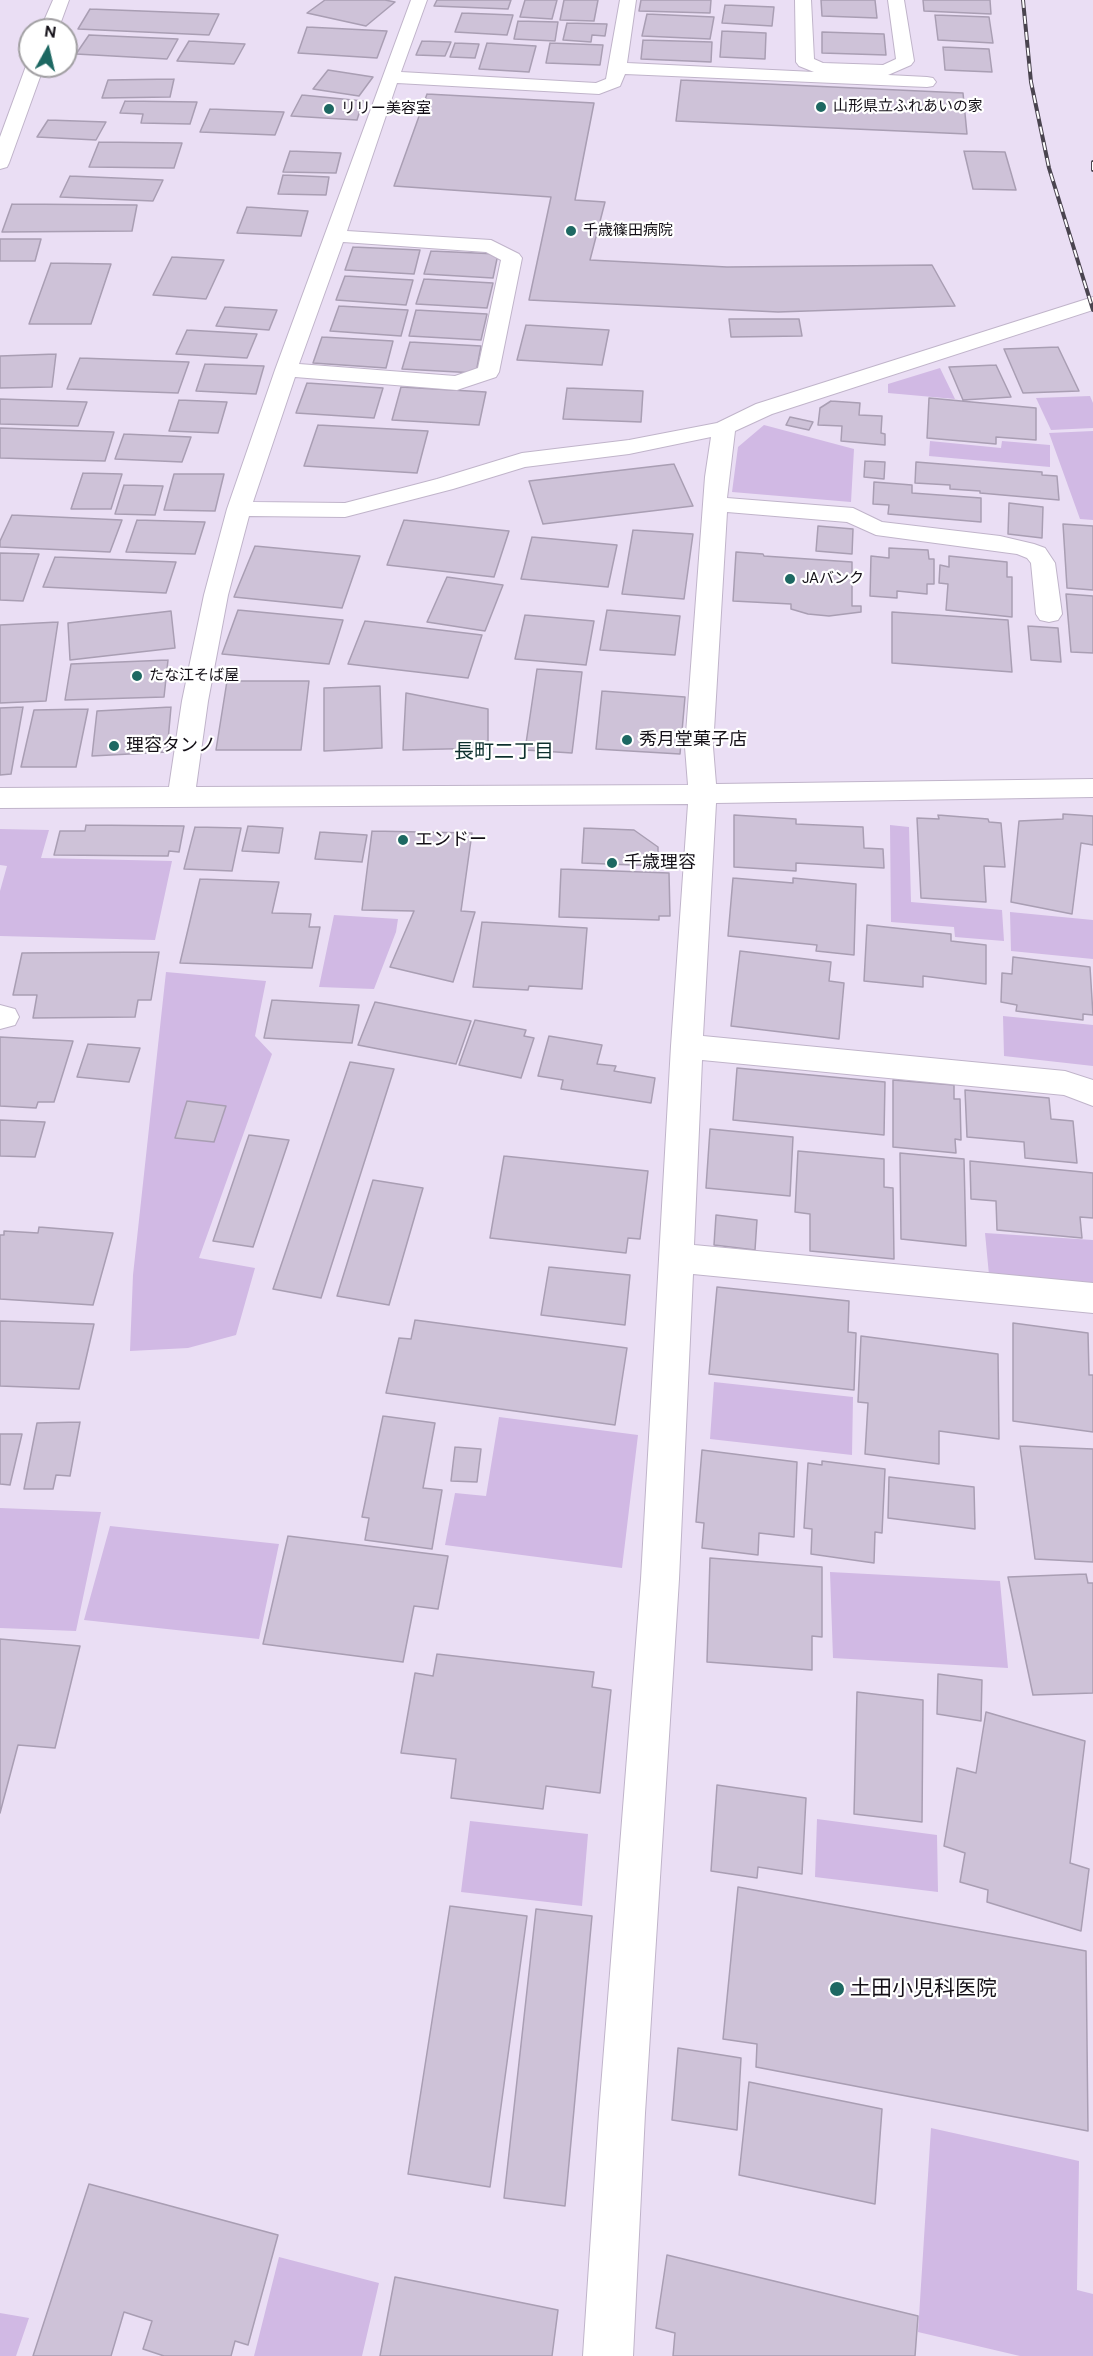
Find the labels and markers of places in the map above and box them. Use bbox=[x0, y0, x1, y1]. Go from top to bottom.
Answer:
place label: 山形県立ふれあいの家 bbox=[833, 98, 983, 116]
place label: リリー美容室 bbox=[341, 100, 431, 118]
marker: 山形県立ふれあいの家 bbox=[814, 100, 828, 114]
marker: リリー美容室 bbox=[322, 102, 336, 116]
place label: 千歳篠田病院 bbox=[583, 222, 673, 240]
marker: 千歳篠田病院 bbox=[564, 224, 578, 238]
place label: JAバンク bbox=[802, 570, 864, 588]
marker: JAバンク bbox=[783, 572, 797, 586]
place label: たな江そば屋 bbox=[149, 667, 239, 685]
marker: たな江そば屋 bbox=[130, 669, 144, 683]
place label: 秀月堂菓子店 bbox=[639, 729, 747, 751]
marker: 秀月堂菓子店 bbox=[620, 733, 634, 747]
place label: 理容タンノ bbox=[126, 735, 216, 757]
marker: 理容タンノ bbox=[107, 739, 121, 753]
place label: エンドー bbox=[415, 829, 487, 851]
marker: エンドー bbox=[396, 833, 410, 847]
place label: 千歳理容 bbox=[624, 852, 696, 874]
marker: 千歳理容 bbox=[605, 856, 619, 870]
place label: 土田小児科医院 bbox=[850, 1976, 997, 2002]
marker: 土田小児科医院 bbox=[828, 1980, 846, 1998]

